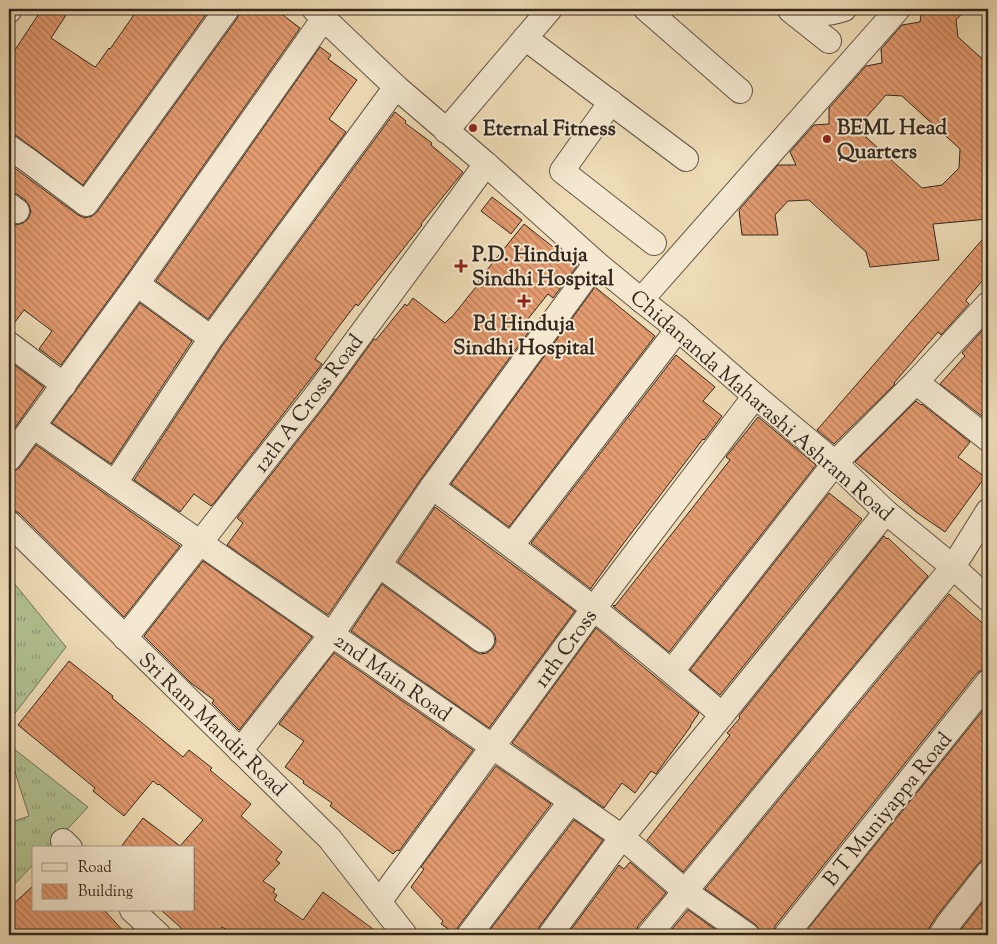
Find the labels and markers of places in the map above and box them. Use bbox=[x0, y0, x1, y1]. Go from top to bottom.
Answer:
place label: BEML Head Quarters bbox=[837, 114, 947, 168]
place label: Eternal Fitness bbox=[483, 115, 616, 145]
marker: Eternal Fitness bbox=[467, 122, 479, 134]
marker: BEML Head Quarters bbox=[821, 133, 833, 145]
place label: P.D. Hinduja Sindhi Hospital bbox=[472, 241, 614, 295]
marker: P.D. Hinduja Sindhi Hospital bbox=[454, 259, 468, 273]
marker: Pd Hinduja Sindhi Hospital bbox=[517, 294, 531, 308]
place label: Pd Hinduja Sindhi Hospital bbox=[453, 310, 595, 364]

